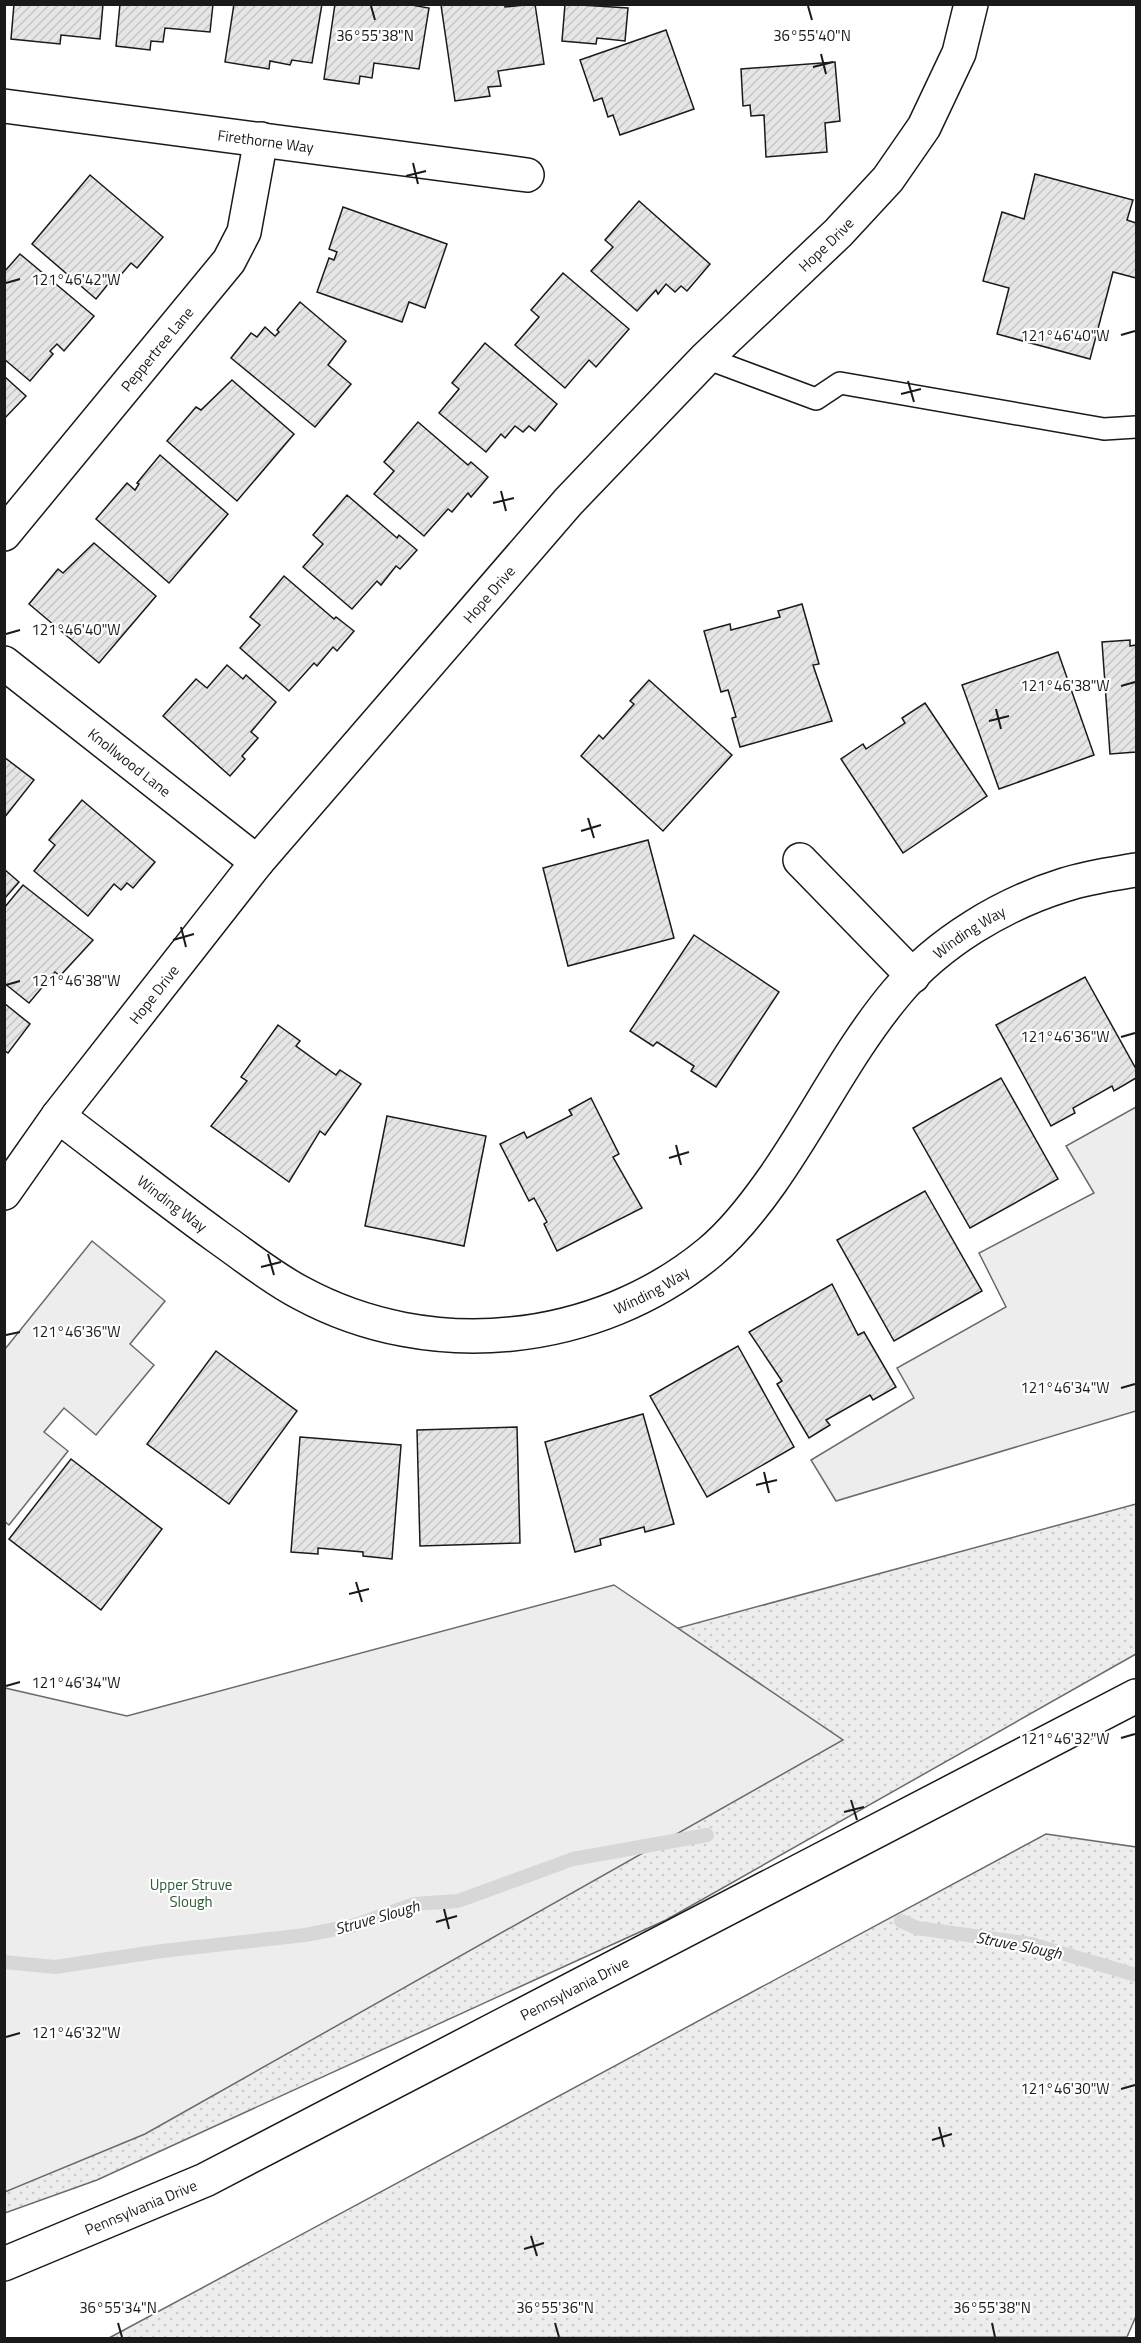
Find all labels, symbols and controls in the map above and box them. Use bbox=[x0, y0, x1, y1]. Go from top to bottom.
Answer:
text: 36°55'38"N bbox=[336, 24, 414, 47]
text: 36°55'40"N bbox=[773, 24, 851, 47]
street label: Firethorne Way bbox=[216, 123, 315, 158]
street label: Hope Drive bbox=[793, 212, 859, 277]
text: 121°46'42"W bbox=[31, 268, 121, 291]
street label: Peppertree Lane bbox=[115, 301, 199, 396]
text: 121°46'40"W bbox=[1020, 324, 1110, 347]
street label: Hope Drive bbox=[457, 560, 520, 628]
text: 121°46'40"W bbox=[31, 618, 121, 641]
text: 121°46'38"W bbox=[1020, 674, 1110, 697]
street label: Knollwood Lane bbox=[83, 722, 176, 802]
street label: Winding Way bbox=[927, 899, 1009, 964]
street label: Hope Drive bbox=[123, 960, 184, 1029]
text: 121°46'38"W bbox=[31, 969, 121, 992]
text: 121°46'36"W bbox=[1020, 1025, 1110, 1048]
street label: Winding Way bbox=[133, 1169, 213, 1237]
street label: Winding Way bbox=[610, 1260, 694, 1319]
text: 121°46'36"W bbox=[31, 1320, 121, 1343]
text: 121°46'34"W bbox=[1020, 1376, 1110, 1399]
text: 121°46'34"W bbox=[31, 1671, 121, 1694]
text: 121°46'32"W bbox=[1020, 1727, 1110, 1750]
park label: Upper Struve Slough bbox=[150, 1873, 232, 1913]
water label: Struve Slough bbox=[332, 1893, 423, 1940]
water label: Struve Slough bbox=[974, 1925, 1065, 1965]
street label: Pennsylvania Drive bbox=[516, 1950, 633, 2026]
text: 121°46'32"W bbox=[31, 2021, 121, 2044]
text: 121°46'30"W bbox=[1020, 2077, 1110, 2100]
street label: Pennsylvania Drive bbox=[81, 2173, 200, 2241]
text: 36°55'34"N bbox=[79, 2296, 157, 2319]
text: 36°55'36"N bbox=[516, 2296, 594, 2319]
text: 36°55'38"N bbox=[953, 2296, 1031, 2319]

